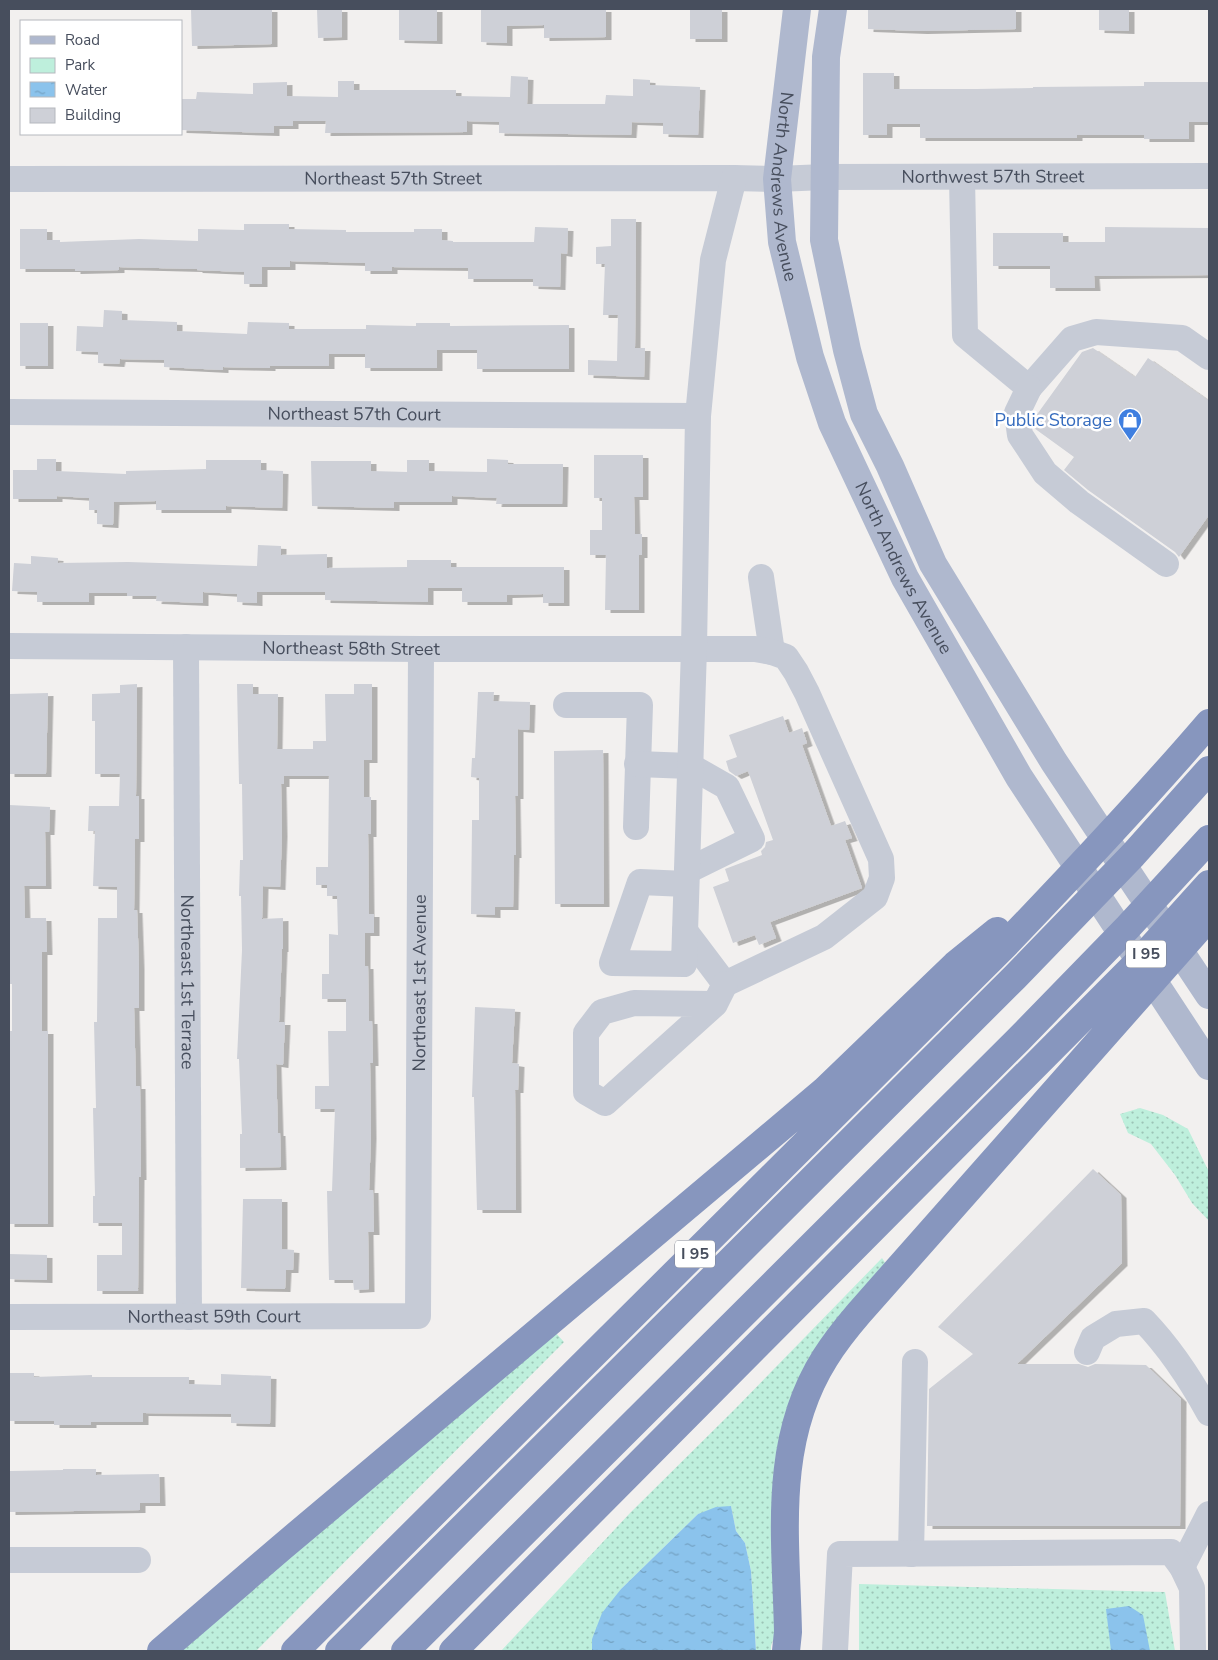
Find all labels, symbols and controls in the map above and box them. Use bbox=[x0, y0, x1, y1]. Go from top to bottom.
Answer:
legend bbox=[20, 20, 182, 135]
text: Road bbox=[65, 30, 100, 50]
text: Park bbox=[65, 55, 95, 75]
text: Water bbox=[65, 80, 108, 100]
street label: North Andrews Avenue bbox=[765, 91, 803, 284]
text: Building bbox=[65, 105, 121, 125]
street label: Northwest 57th Street bbox=[902, 164, 1085, 189]
street label: Northeast 57th Street bbox=[304, 166, 482, 191]
street label: Northeast 57th Court bbox=[267, 402, 441, 427]
shop icon: Public Storage bbox=[1117, 407, 1143, 441]
place label: Public Storage bbox=[994, 408, 1112, 432]
street label: North Andrews Avenue bbox=[849, 478, 958, 658]
street label: Northeast 58th Street bbox=[262, 636, 440, 661]
street label: Northeast 1st Terrace bbox=[175, 894, 200, 1070]
street label: Northeast 1st Avenue bbox=[407, 894, 432, 1072]
road number: I 95 bbox=[1126, 941, 1166, 968]
road number: I 95 bbox=[675, 1240, 715, 1268]
street label: Northeast 59th Court bbox=[127, 1304, 301, 1329]

